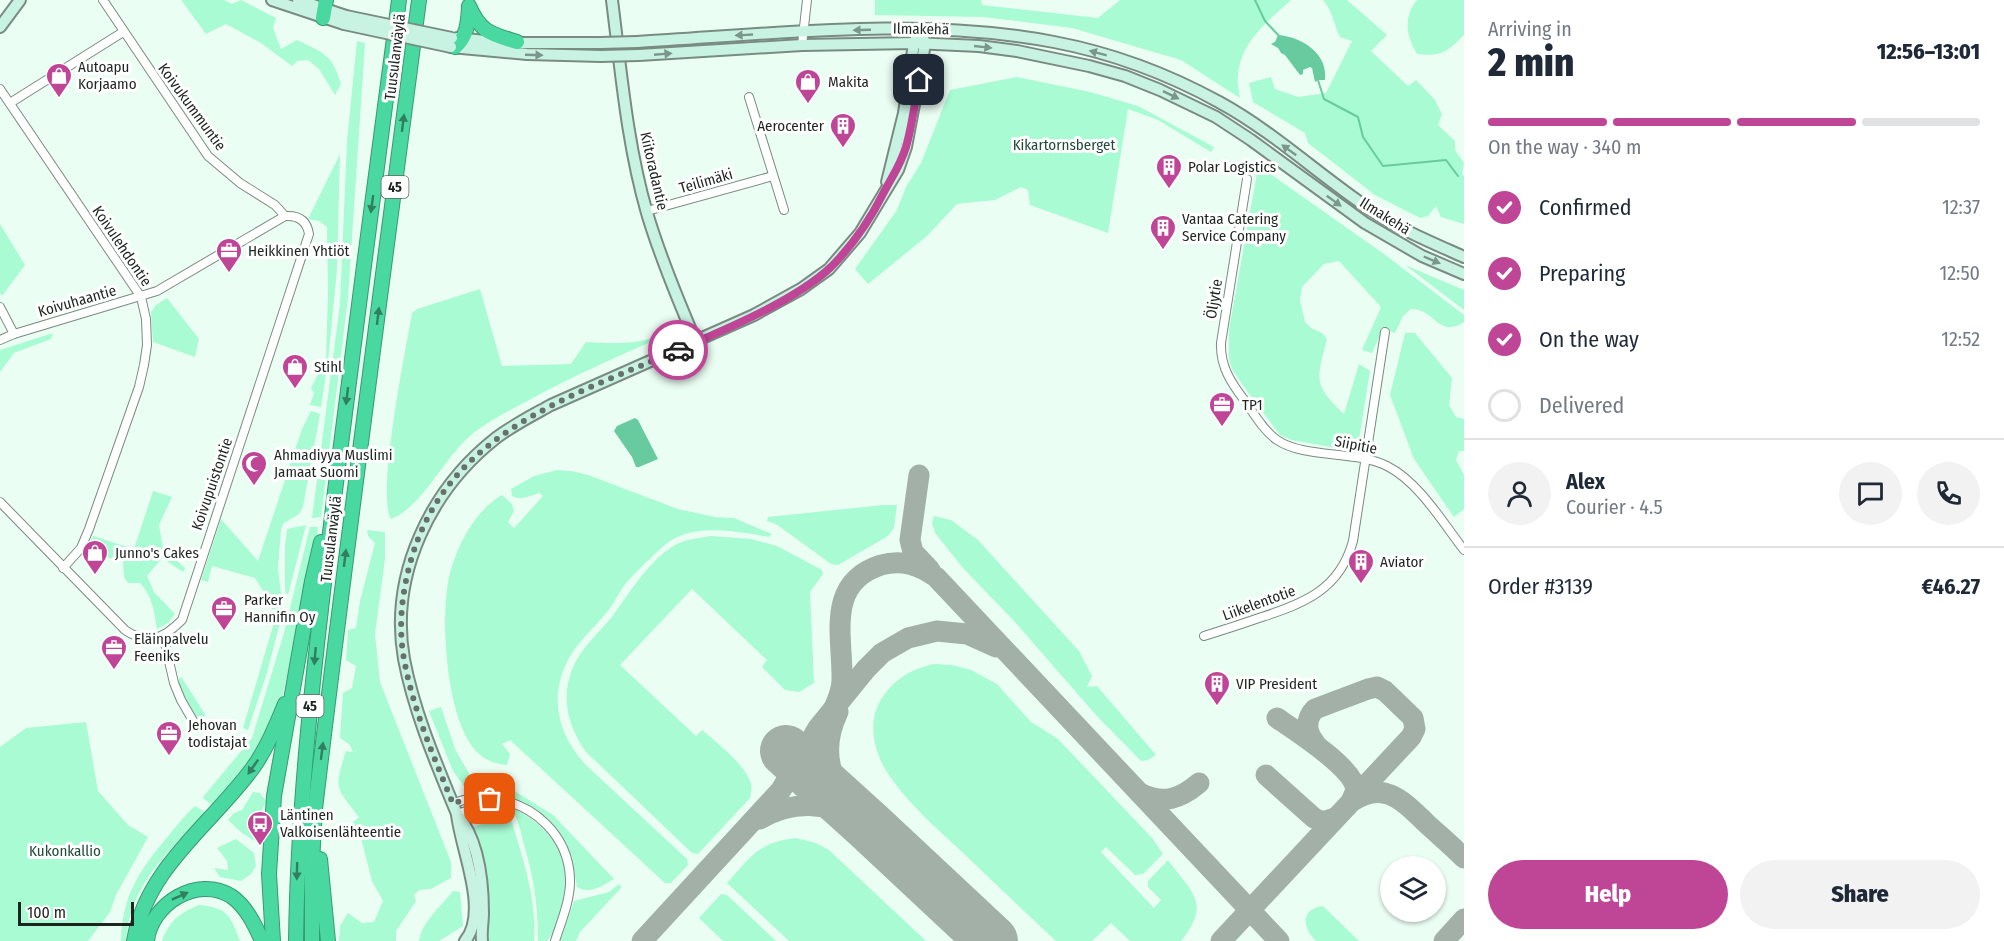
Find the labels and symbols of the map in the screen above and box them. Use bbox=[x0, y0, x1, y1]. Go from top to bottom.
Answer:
street label: Tuusulanväylä bbox=[381, 13, 409, 101]
street label: Ilmakehä bbox=[893, 20, 949, 38]
one-way arrow bbox=[852, 25, 871, 34]
one-way arrow bbox=[735, 31, 754, 40]
one-way arrow bbox=[973, 42, 992, 52]
one-way arrow bbox=[1089, 48, 1107, 57]
one-way arrow bbox=[653, 49, 672, 59]
one-way arrow bbox=[525, 50, 544, 59]
pin bbox=[893, 54, 944, 105]
place label: Autoapu Korjaamo bbox=[78, 58, 137, 93]
street label: Koivukummuntie bbox=[154, 60, 230, 154]
shop icon: Autoapu Korjaamo bbox=[44, 61, 74, 99]
shop icon: Makita bbox=[793, 67, 823, 105]
place label: Makita bbox=[828, 73, 869, 91]
one-way arrow bbox=[1162, 91, 1179, 100]
building icon: Aerocenter bbox=[828, 111, 858, 149]
one-way arrow bbox=[399, 113, 408, 132]
place label: Aerocenter bbox=[757, 117, 825, 135]
street label: Kiitoradantie bbox=[636, 130, 672, 212]
park label: Kikartornsberget bbox=[1013, 136, 1115, 154]
one-way arrow bbox=[1282, 144, 1298, 156]
building icon: Polar Logistics bbox=[1154, 152, 1184, 190]
place label: Polar Logistics bbox=[1188, 158, 1276, 176]
street label: Teilimäki bbox=[677, 165, 735, 197]
road number: 45 bbox=[382, 176, 408, 198]
street label: Ilmakehä bbox=[1356, 193, 1414, 239]
one-way arrow bbox=[367, 194, 376, 213]
one-way arrow bbox=[1326, 195, 1342, 207]
street label: Koivulehdontie bbox=[89, 202, 155, 290]
place label: Vantaa Catering Service Company bbox=[1182, 210, 1286, 245]
building icon: Vantaa Catering Service Company bbox=[1148, 213, 1178, 251]
office icon: Heikkinen Yhtiöt bbox=[214, 236, 244, 274]
place label: Heikkinen Yhtiöt bbox=[248, 242, 350, 260]
one-way arrow bbox=[1423, 256, 1441, 266]
street label: Öljytie bbox=[1202, 278, 1226, 320]
street label: Koivuhaantie bbox=[36, 281, 118, 321]
one-way arrow bbox=[374, 307, 383, 326]
courier bbox=[648, 320, 708, 380]
shop icon: Stihl bbox=[280, 352, 310, 390]
place label: Stihl bbox=[314, 358, 342, 376]
one-way arrow bbox=[342, 386, 351, 405]
office icon: TP1 bbox=[1207, 390, 1237, 428]
place label: TP1 bbox=[1242, 396, 1263, 414]
street label: Siipitie bbox=[1333, 432, 1379, 458]
street label: Koivupuistontie bbox=[188, 435, 236, 533]
place label: Ahmadiyya Muslimi Jamaat Suomi bbox=[274, 446, 393, 481]
mosque icon: Ahmadiyya Muslimi Jamaat Suomi bbox=[239, 449, 269, 487]
street label: Tuusulanväylä bbox=[317, 495, 345, 583]
shop icon: Junno's Cakes bbox=[80, 538, 110, 576]
place label: Junno's Cakes bbox=[115, 544, 199, 562]
building icon: Aviator bbox=[1346, 547, 1376, 585]
one-way arrow bbox=[341, 548, 350, 567]
place label: Aviator bbox=[1380, 553, 1424, 571]
street label: Liikelentotie bbox=[1220, 581, 1298, 625]
place label: Parker Hannifin Oy bbox=[244, 591, 316, 626]
office icon: Parker Hannifin Oy bbox=[209, 594, 239, 632]
place label: Eläinpalvelu Feeniks bbox=[134, 630, 209, 665]
office icon: Eläinpalvelu Feeniks bbox=[99, 633, 129, 671]
one-way arrow bbox=[310, 646, 320, 665]
building icon: VIP President bbox=[1202, 669, 1232, 707]
place label: VIP President bbox=[1236, 675, 1317, 693]
road number: 45 bbox=[296, 695, 324, 717]
place label: Jehovan todistajat bbox=[188, 716, 247, 751]
office icon: Jehovan todistajat bbox=[154, 719, 184, 757]
one-way arrow bbox=[317, 742, 327, 761]
one-way arrow bbox=[247, 759, 259, 775]
pin bbox=[464, 773, 515, 824]
place label: Läntinen Valkoisenlähteentie bbox=[280, 806, 401, 841]
bus stop icon: Läntinen Valkoisenlähteentie bbox=[245, 809, 275, 847]
park label: Kukonkallio bbox=[29, 842, 101, 860]
one-way arrow bbox=[292, 861, 302, 880]
one-way arrow bbox=[172, 892, 189, 901]
scale bar bbox=[18, 899, 134, 926]

